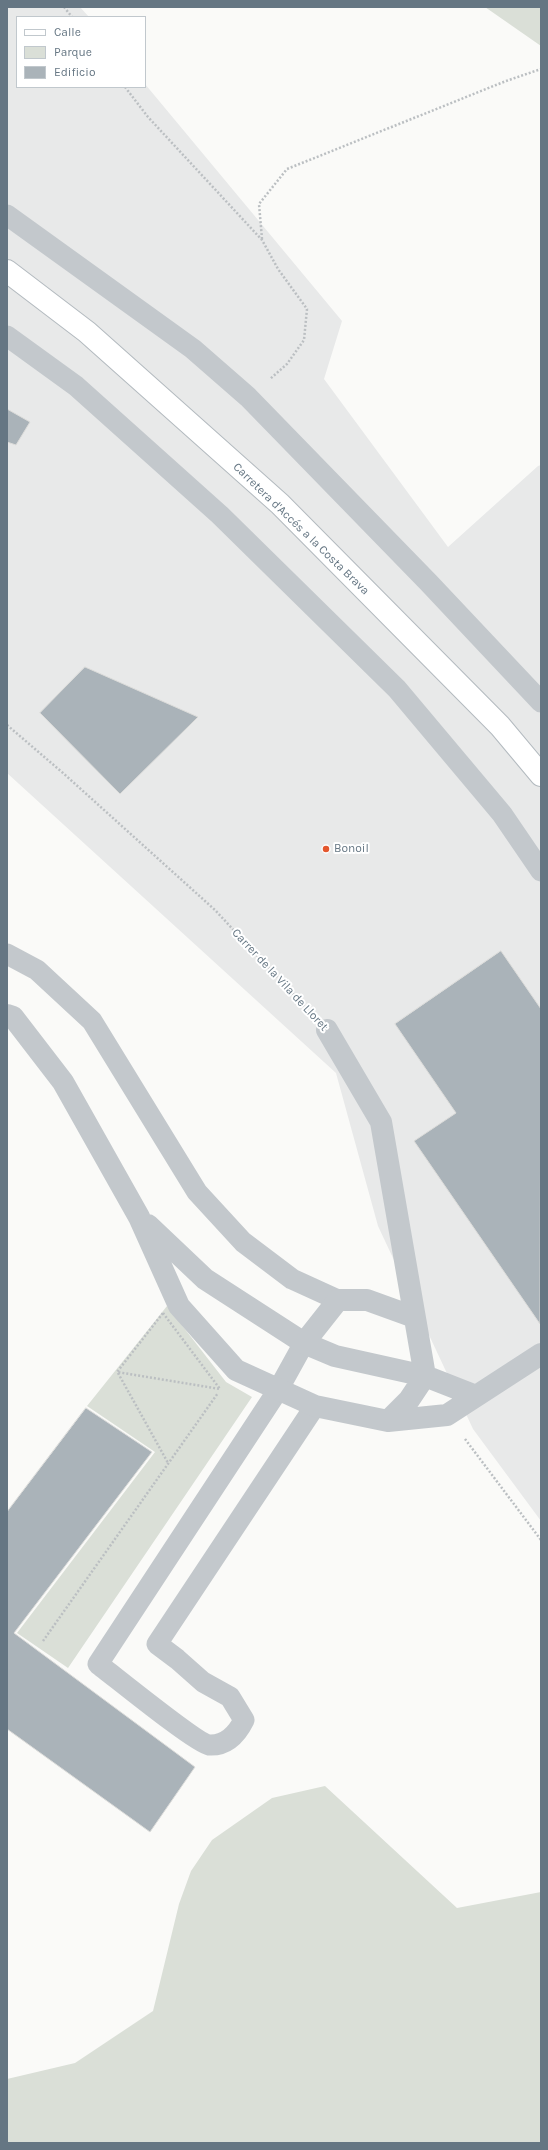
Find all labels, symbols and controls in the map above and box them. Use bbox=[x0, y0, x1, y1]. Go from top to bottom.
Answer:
legend bbox=[16, 16, 146, 88]
text: Calle bbox=[54, 25, 81, 39]
text: Parque bbox=[54, 45, 92, 59]
text: Edificio bbox=[54, 65, 95, 79]
street label: Carretera d'Accés a la Costa Brava bbox=[230, 460, 372, 598]
place label: Bonoil bbox=[334, 842, 369, 856]
marker: Bonoil bbox=[321, 844, 331, 854]
street label: Carrer de la Vila de Lloret bbox=[229, 926, 331, 1034]

